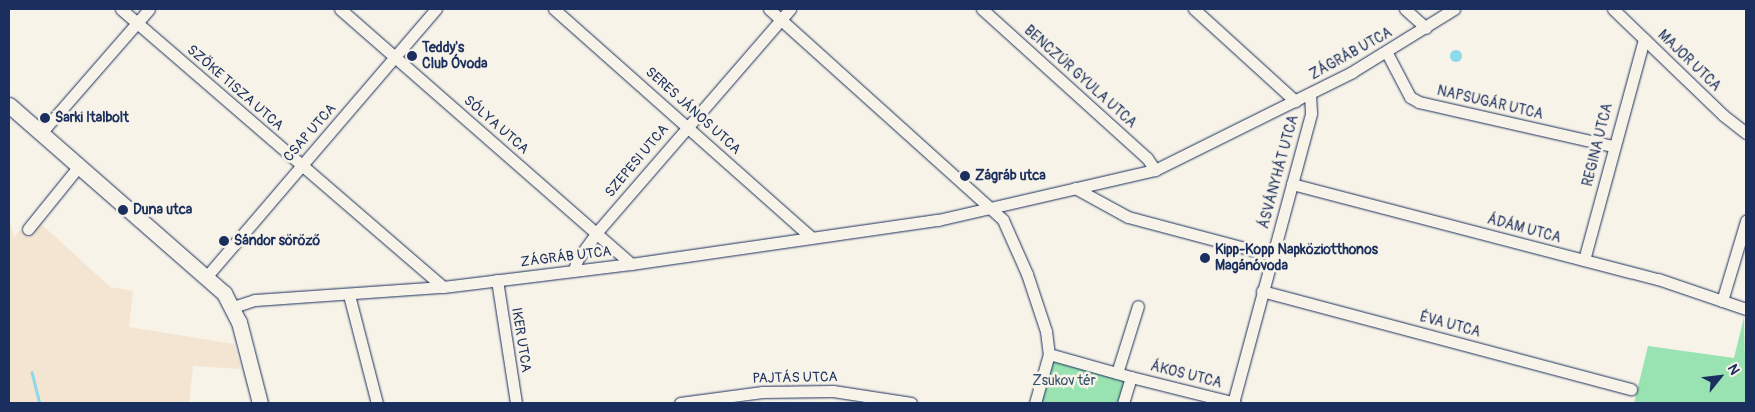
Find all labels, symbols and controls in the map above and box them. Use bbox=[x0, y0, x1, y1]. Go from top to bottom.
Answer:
street label: BENCZÚR GYULA UTCA bbox=[1020, 22, 1140, 132]
street label: ZÁGRÁB UTCA bbox=[1307, 24, 1395, 84]
street label: MAJOR UTCA bbox=[1654, 27, 1724, 95]
place label: Teddy's Club Óvoda bbox=[422, 40, 488, 72]
street label: SZŐKE TISZA UTCA bbox=[183, 42, 287, 134]
marker: Teddy's Club Óvoda bbox=[406, 50, 418, 62]
street label: SERES JÁNOS UTCA bbox=[642, 64, 744, 158]
street label: NAPSUGÁR UTCA bbox=[1435, 83, 1545, 123]
street label: SÓLYA UTCA bbox=[460, 92, 532, 158]
street label: CSAP UTCA bbox=[280, 101, 340, 165]
street label: REGINA UTCA bbox=[1580, 102, 1616, 188]
place label: Sarki Italbolt bbox=[55, 110, 129, 126]
marker: Sarki Italbolt bbox=[39, 112, 51, 124]
street label: ÁSVÁNYHÁT UTCA bbox=[1256, 113, 1302, 231]
street label: SZEPESI UTCA bbox=[602, 121, 672, 201]
place label: Zágráb utca bbox=[975, 168, 1046, 184]
marker: Zágráb utca bbox=[959, 170, 971, 182]
place label: Duna utca bbox=[133, 202, 192, 218]
marker: Duna utca bbox=[117, 204, 129, 216]
street label: ÁDÁM UTCA bbox=[1485, 211, 1563, 247]
place label: Sándor söröző bbox=[234, 233, 320, 249]
marker: Sándor söröző bbox=[218, 235, 230, 247]
place label: Kipp-Kopp Napköziotthonos Magánóvoda bbox=[1215, 242, 1378, 274]
street label: ZÁGRÁB UTCA bbox=[520, 243, 612, 271]
marker: Kipp-Kopp Napköziotthonos Magánóvoda bbox=[1199, 252, 1211, 264]
street label: IKER UTCA bbox=[508, 306, 534, 374]
street label: ÉVA UTCA bbox=[1418, 309, 1482, 341]
north arrow bbox=[1695, 352, 1745, 402]
street label: ÁKOS UTCA bbox=[1149, 358, 1223, 392]
text: N bbox=[1724, 361, 1743, 378]
street label: PAJTÁS UTCA bbox=[752, 369, 838, 387]
park label: Zsukov tér bbox=[1032, 373, 1096, 389]

